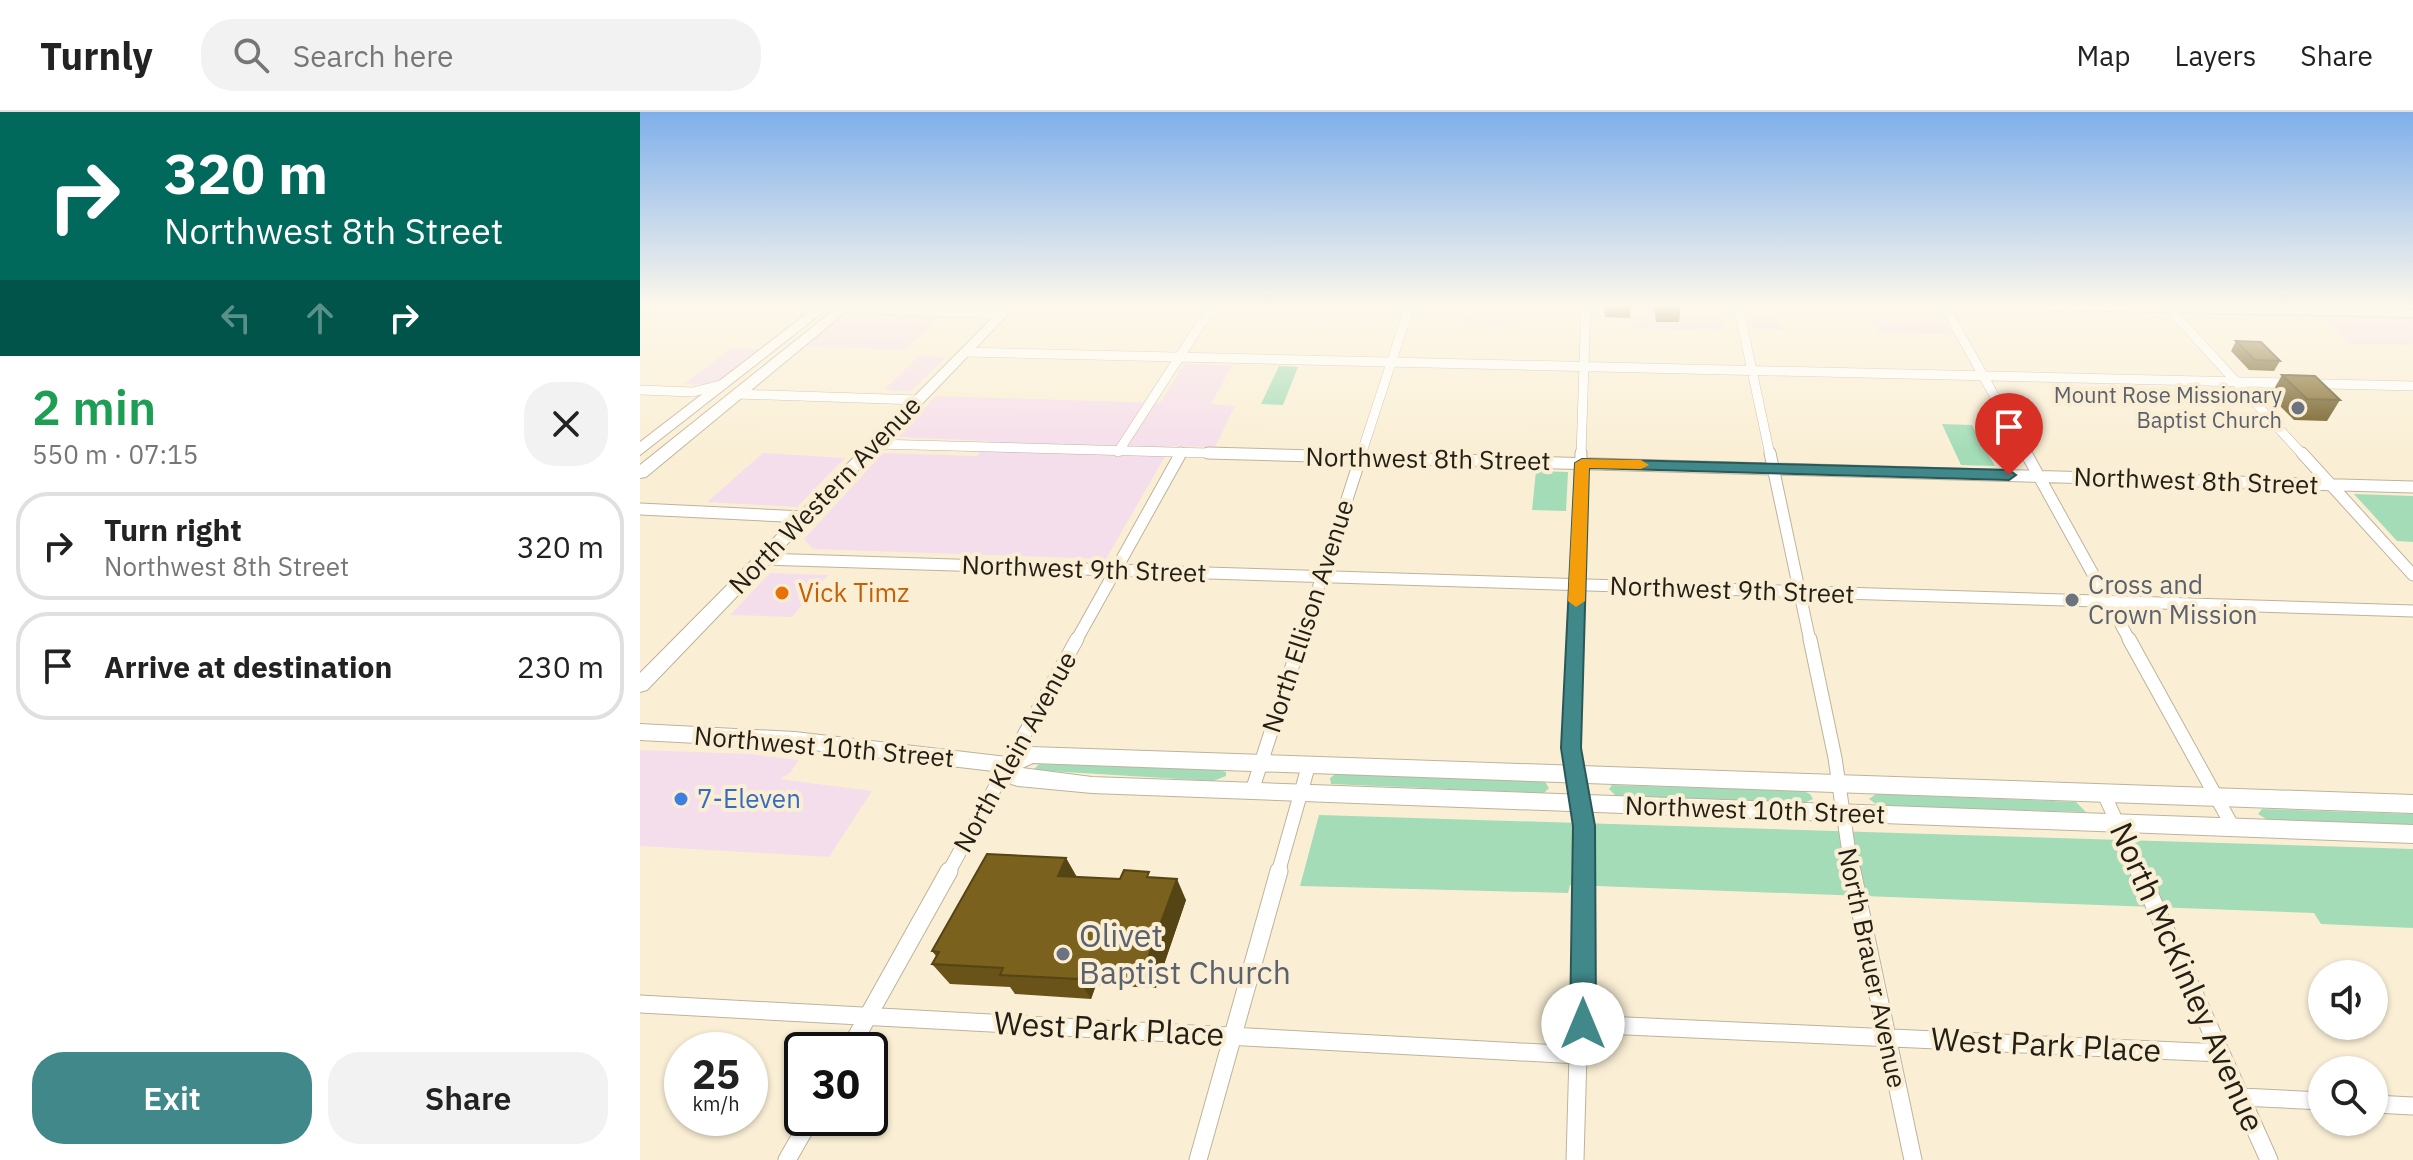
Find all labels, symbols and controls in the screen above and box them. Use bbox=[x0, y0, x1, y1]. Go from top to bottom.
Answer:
search box bbox=[201, 19, 761, 91]
text: Turnly bbox=[40, 31, 153, 80]
icon: search bbox=[229, 33, 273, 77]
text: Search here bbox=[293, 36, 454, 75]
text: Map bbox=[2076, 37, 2130, 74]
text: Layers bbox=[2174, 37, 2256, 74]
text: Share bbox=[2300, 37, 2373, 74]
text: 320 m bbox=[164, 137, 328, 209]
icon: right bbox=[32, 144, 136, 248]
text: Northwest 8th Street bbox=[164, 207, 503, 254]
icon: left bbox=[214, 296, 258, 340]
icon: ahead bbox=[298, 296, 342, 340]
icon: right bbox=[382, 296, 426, 340]
text: 2 min bbox=[32, 376, 156, 438]
place label: Mount Rose Missionary Baptist Church bbox=[2054, 380, 2282, 434]
button: close bbox=[524, 382, 608, 466]
street label: North Western Avenue bbox=[721, 388, 928, 601]
pin bbox=[1975, 393, 2043, 475]
marker: Mount Rose Missionary Baptist Church bbox=[2289, 399, 2307, 417]
icon: arrive bbox=[1987, 405, 2031, 449]
text: 550 m · 07:15 bbox=[32, 437, 198, 471]
street label: Northwest 8th Street bbox=[1305, 439, 1551, 477]
street label: Northwest 8th Street bbox=[2073, 459, 2319, 501]
street label: North Ellison Avenue bbox=[1253, 495, 1361, 737]
text: Turn right bbox=[104, 510, 242, 549]
icon: right bbox=[36, 524, 80, 568]
text: 320 m bbox=[517, 527, 604, 566]
street label: Northwest 9th Street bbox=[961, 547, 1207, 589]
text: Northwest 8th Street bbox=[104, 549, 349, 583]
place label: Cross and Crown Mission bbox=[2088, 567, 2257, 631]
street label: Northwest 9th Street bbox=[1609, 568, 1855, 610]
place label: Vick Timz bbox=[798, 575, 909, 609]
marker: Vick Timz bbox=[773, 584, 791, 602]
marker: Cross and Crown Mission bbox=[2063, 591, 2081, 609]
icon: arrive bbox=[36, 644, 80, 688]
street label: North Klein Avenue bbox=[945, 645, 1083, 858]
text: Arrive at destination bbox=[104, 647, 392, 686]
text: 230 m bbox=[517, 647, 604, 686]
street label: Northwest 10th Street bbox=[693, 718, 955, 774]
place label: 7-Eleven bbox=[697, 781, 801, 815]
street label: Northwest 10th Street bbox=[1624, 787, 1886, 831]
marker: 7-Eleven bbox=[672, 790, 690, 808]
street label: North McKinley Avenue bbox=[2101, 815, 2275, 1138]
street label: North Brauer Avenue bbox=[1831, 845, 1915, 1091]
place label: Olivet Baptist Church bbox=[1079, 914, 1291, 993]
marker: Olivet Baptist Church bbox=[1054, 945, 1072, 963]
map controls bbox=[2308, 960, 2388, 1136]
button: sound bbox=[2308, 960, 2388, 1040]
position arrow bbox=[1541, 982, 1625, 1066]
street label: West Park Place bbox=[993, 1001, 1225, 1055]
street label: West Park Place bbox=[1930, 1017, 2162, 1071]
speed limit sign: 30 bbox=[784, 1032, 888, 1136]
text: 25 bbox=[692, 1048, 740, 1100]
button: Exit bbox=[32, 1052, 312, 1144]
button: Share bbox=[328, 1052, 608, 1144]
button: search bbox=[2308, 1056, 2388, 1136]
text: km/h bbox=[692, 1090, 740, 1117]

